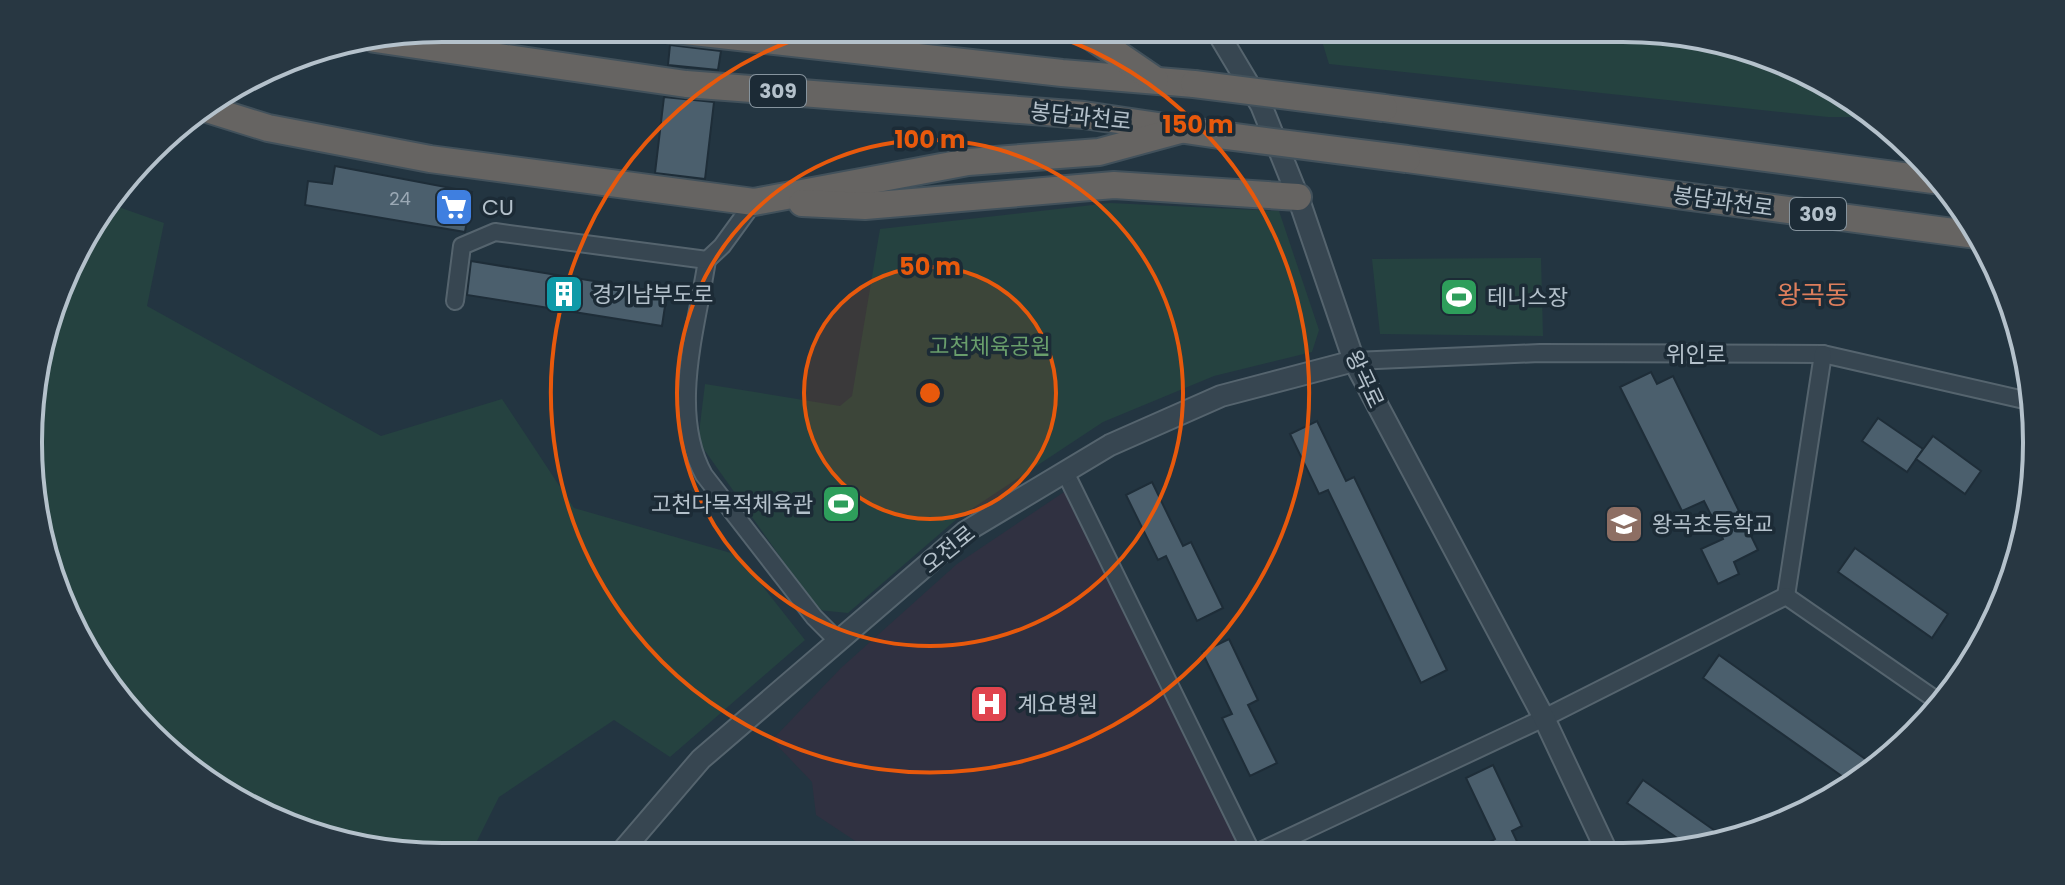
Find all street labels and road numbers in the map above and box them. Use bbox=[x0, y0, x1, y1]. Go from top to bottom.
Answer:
road number: 309 bbox=[750, 75, 806, 107]
street label: 봉담과천로 bbox=[1029, 96, 1133, 137]
street label: 봉담과천로 bbox=[1671, 179, 1775, 224]
road number: 309 bbox=[1790, 198, 1846, 230]
street label: 위인로 bbox=[1666, 339, 1726, 370]
street label: 왕곡로 bbox=[1338, 345, 1391, 413]
street label: 오전로 bbox=[915, 518, 982, 581]

